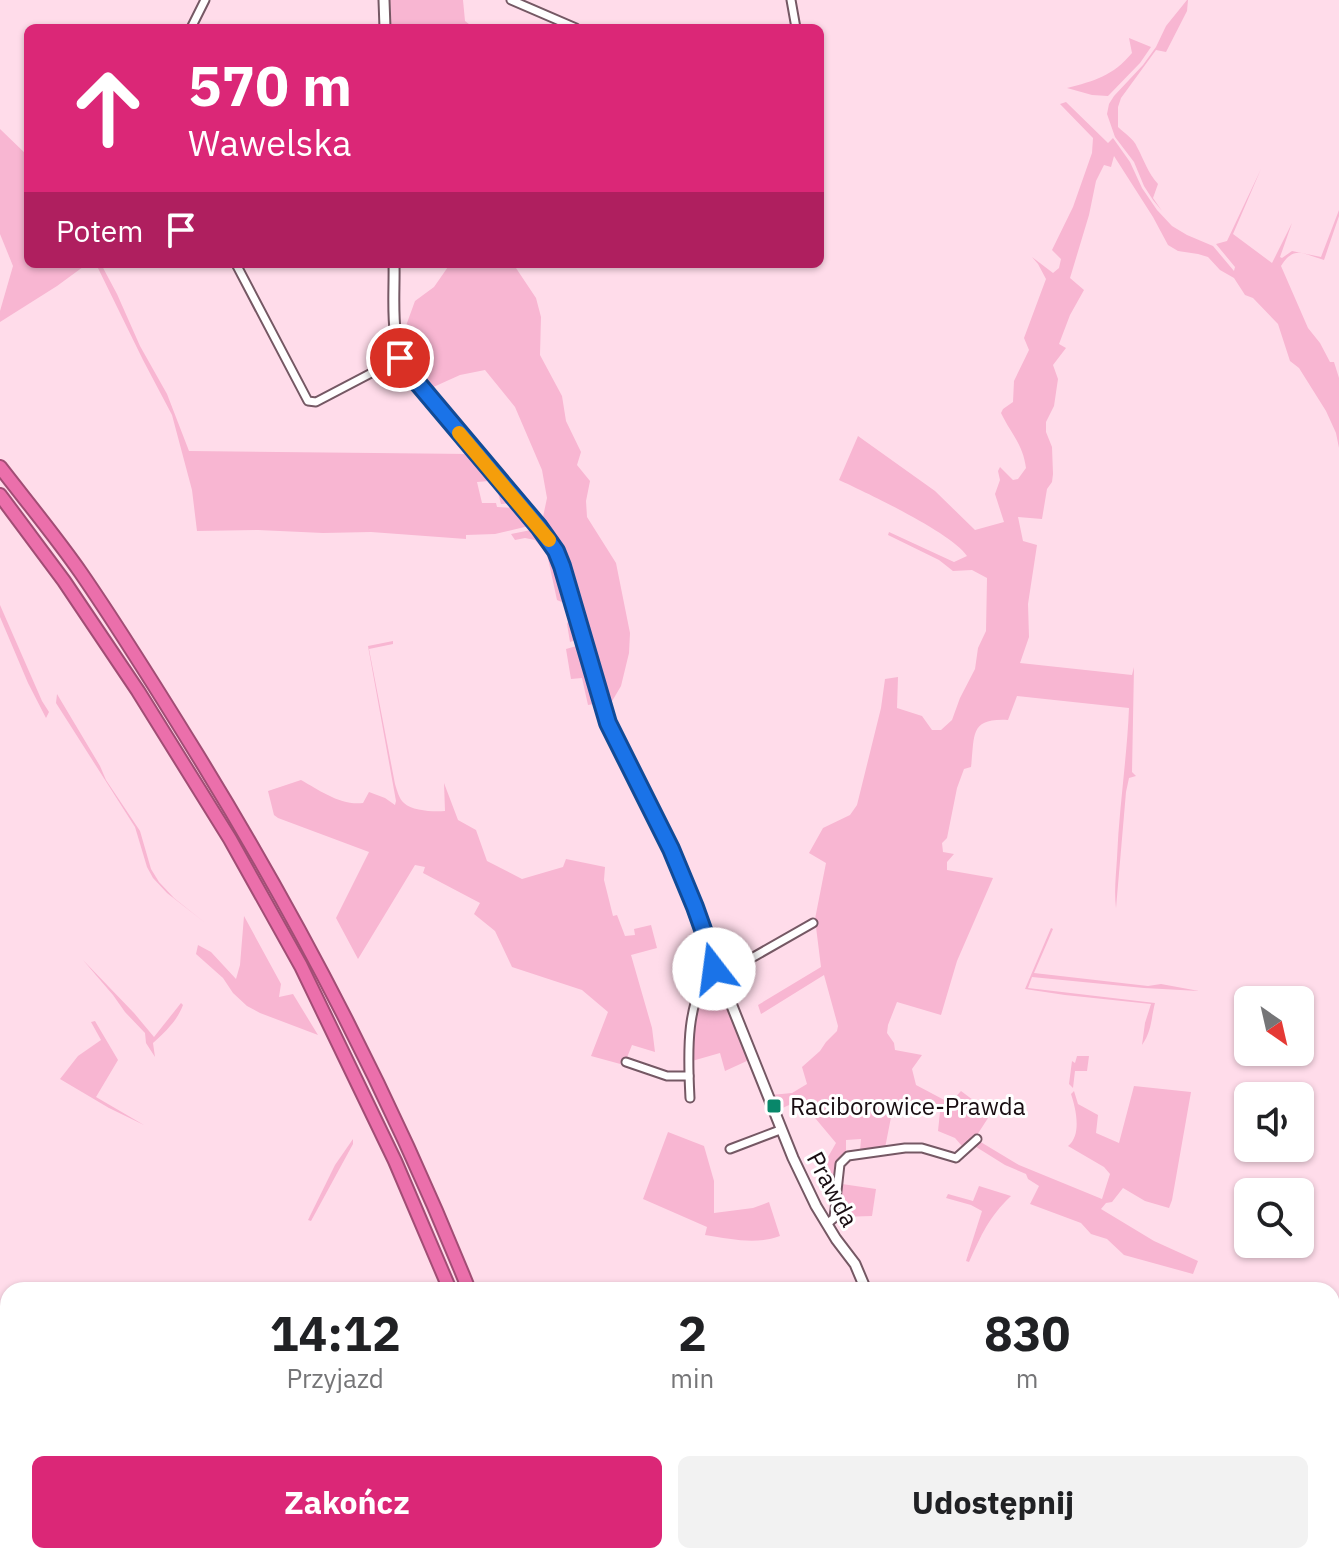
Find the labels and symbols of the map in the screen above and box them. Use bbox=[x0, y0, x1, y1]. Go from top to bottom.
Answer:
pin bbox=[366, 324, 434, 392]
position arrow bbox=[672, 927, 756, 1011]
north arrow bbox=[1234, 986, 1314, 1066]
place label: Raciborowice-Prawda bbox=[790, 1090, 1026, 1122]
marker: Raciborowice-Prawda bbox=[765, 1097, 783, 1115]
street label: Prawda bbox=[800, 1146, 866, 1232]

